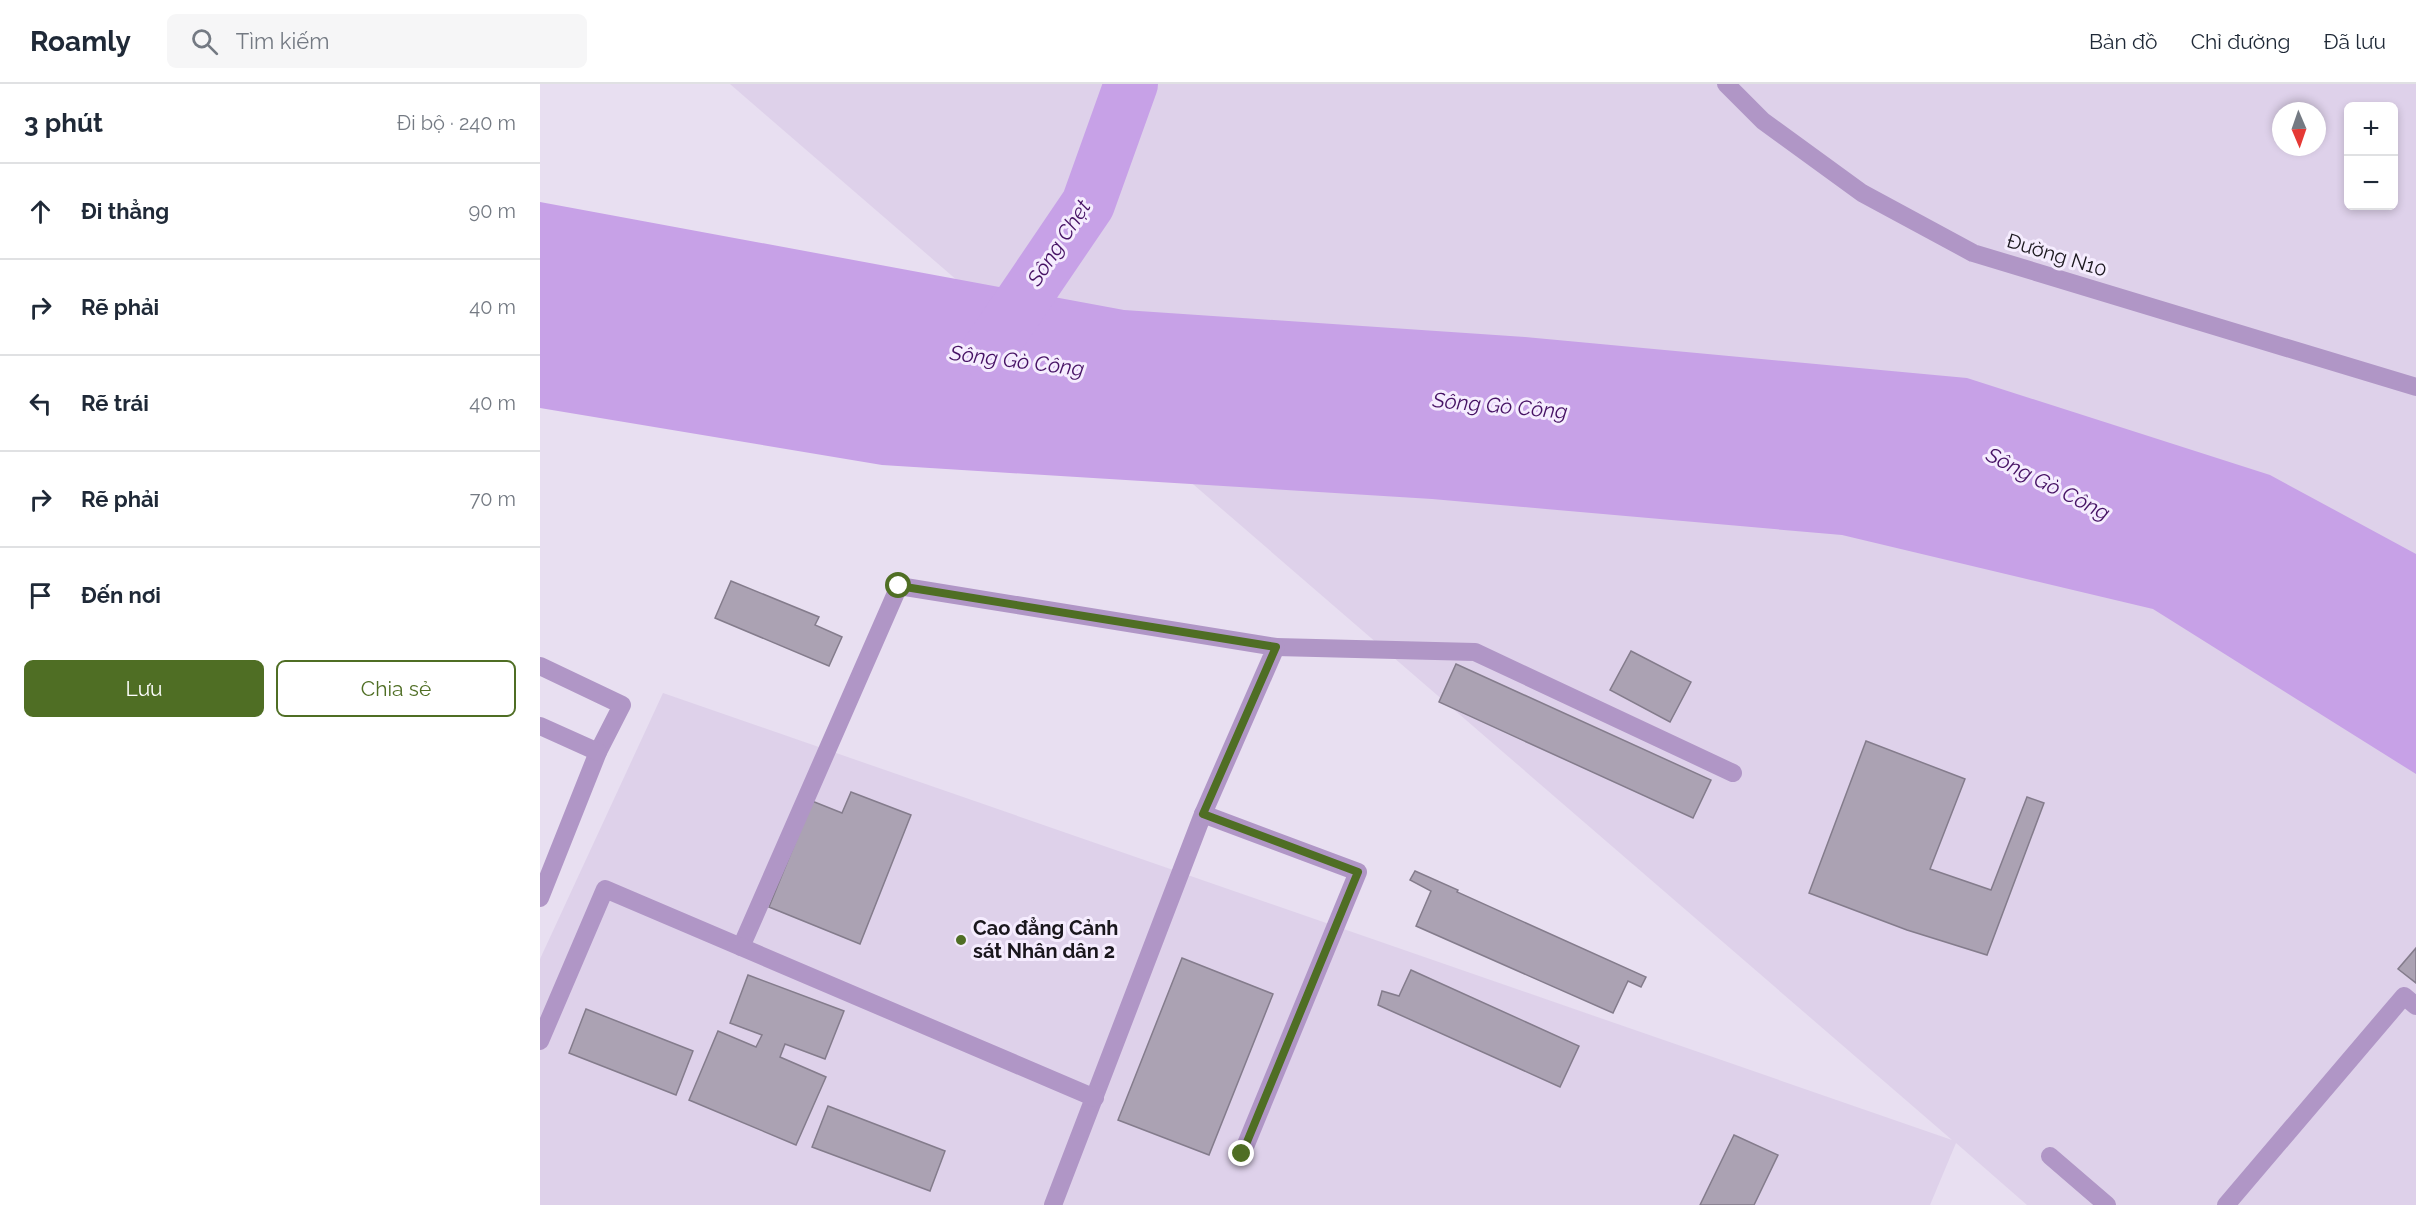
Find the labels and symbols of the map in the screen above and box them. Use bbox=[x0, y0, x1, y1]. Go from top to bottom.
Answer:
north arrow bbox=[2272, 102, 2326, 156]
water label: Sông Chẹt bbox=[1021, 195, 1096, 291]
street label: Đường N10 bbox=[2004, 228, 2110, 282]
water label: Sông Gò Công bbox=[947, 340, 1086, 381]
water label: Sông Gò Công bbox=[1431, 387, 1569, 424]
water label: Sông Gò Công bbox=[1981, 441, 2114, 525]
route start bbox=[885, 572, 911, 598]
place label: Cao đẳng Cảnh sát Nhân dân 2 bbox=[973, 916, 1118, 963]
marker: Cao đẳng Cảnh sát Nhân dân 2 bbox=[954, 933, 968, 947]
route end bbox=[1228, 1140, 1254, 1166]

